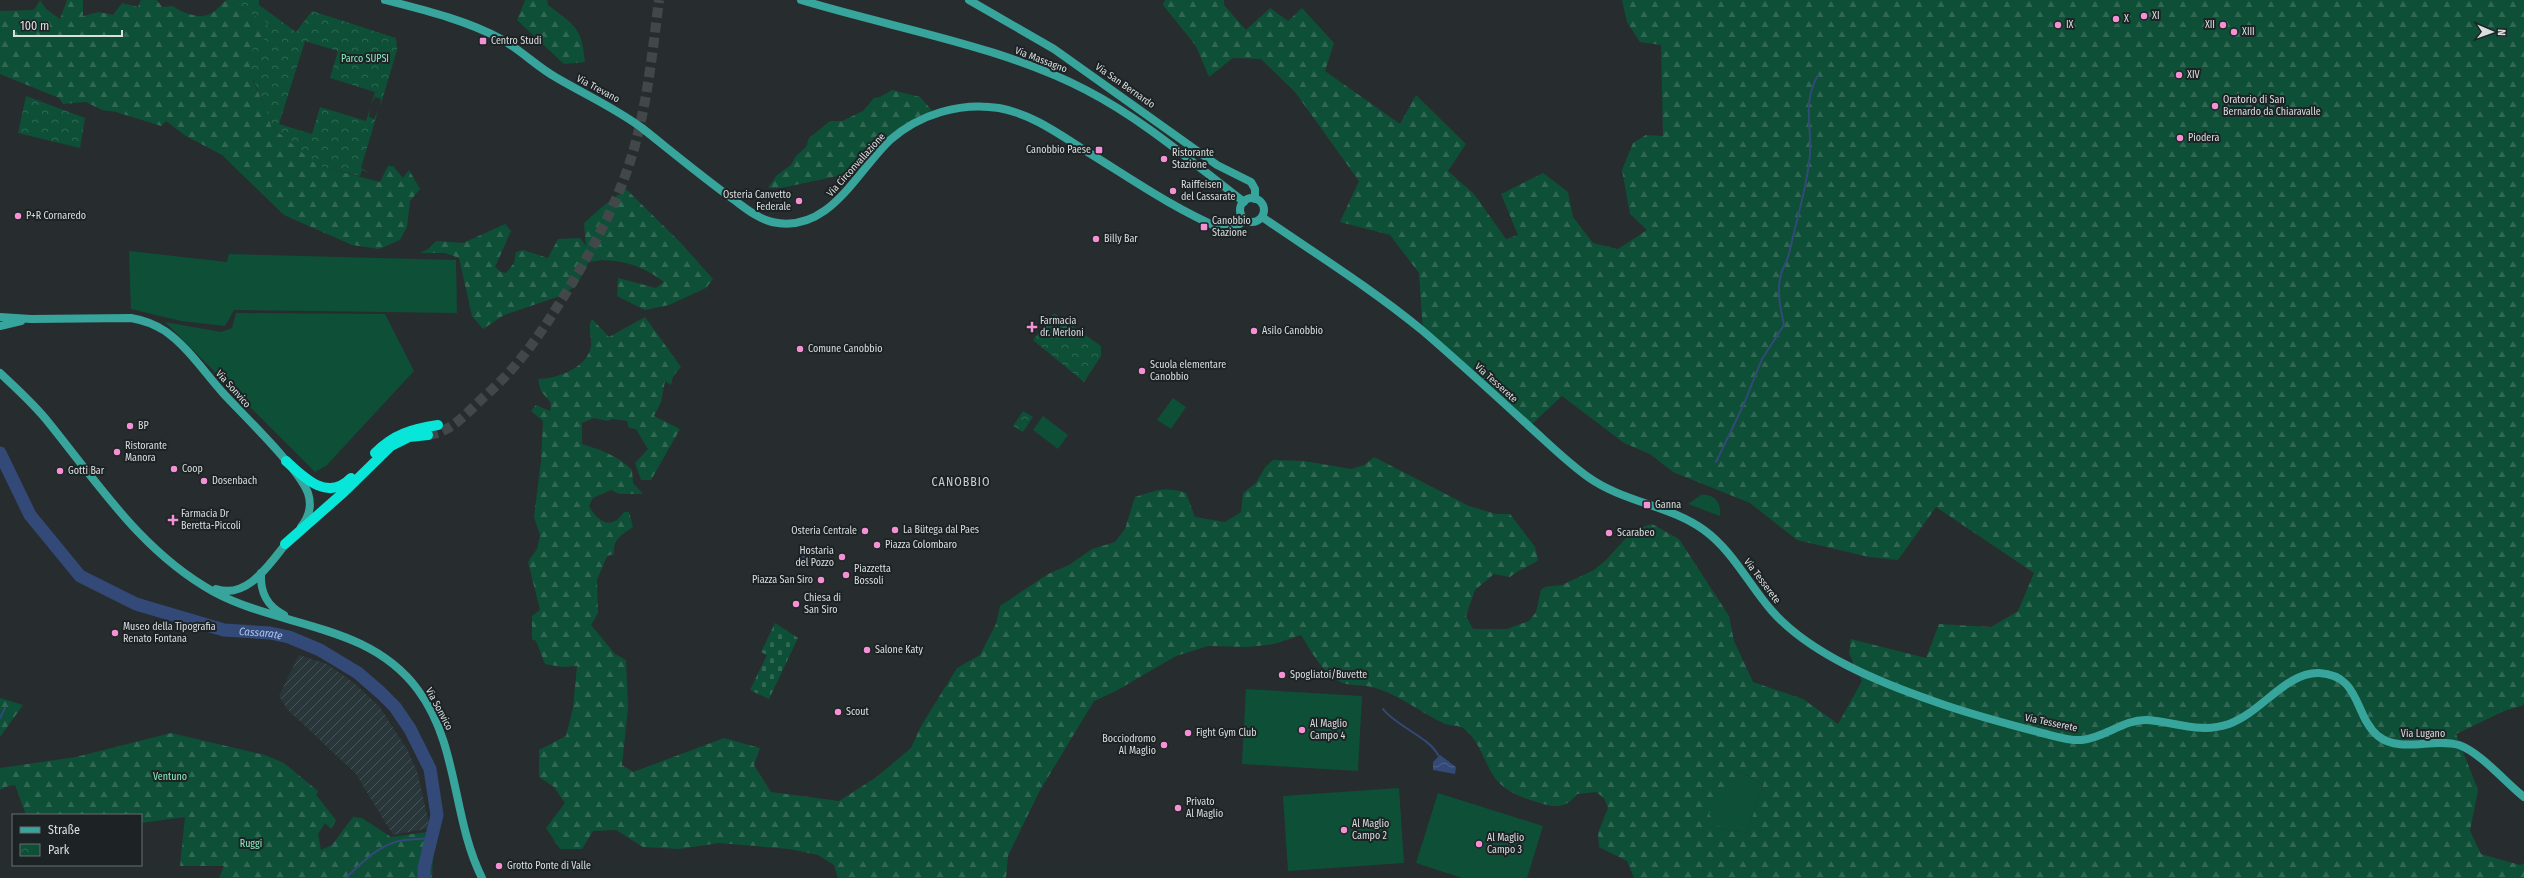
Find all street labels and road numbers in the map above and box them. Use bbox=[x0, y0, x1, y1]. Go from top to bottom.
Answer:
street label: Via Massagno bbox=[1013, 45, 1069, 75]
street label: Via San Bernardo bbox=[1093, 61, 1157, 111]
street label: Via Trevano bbox=[574, 73, 622, 105]
street label: Via Circonvallazione bbox=[824, 131, 888, 199]
street label: Via Tesserete bbox=[1472, 361, 1520, 405]
street label: Via Sonvico bbox=[213, 368, 253, 410]
street label: Via Tesserete bbox=[1741, 556, 1783, 606]
street label: Via Sonvico bbox=[423, 686, 455, 732]
street label: Via Tesserete bbox=[2024, 712, 2078, 734]
street label: Via Lugano bbox=[2401, 728, 2445, 740]

